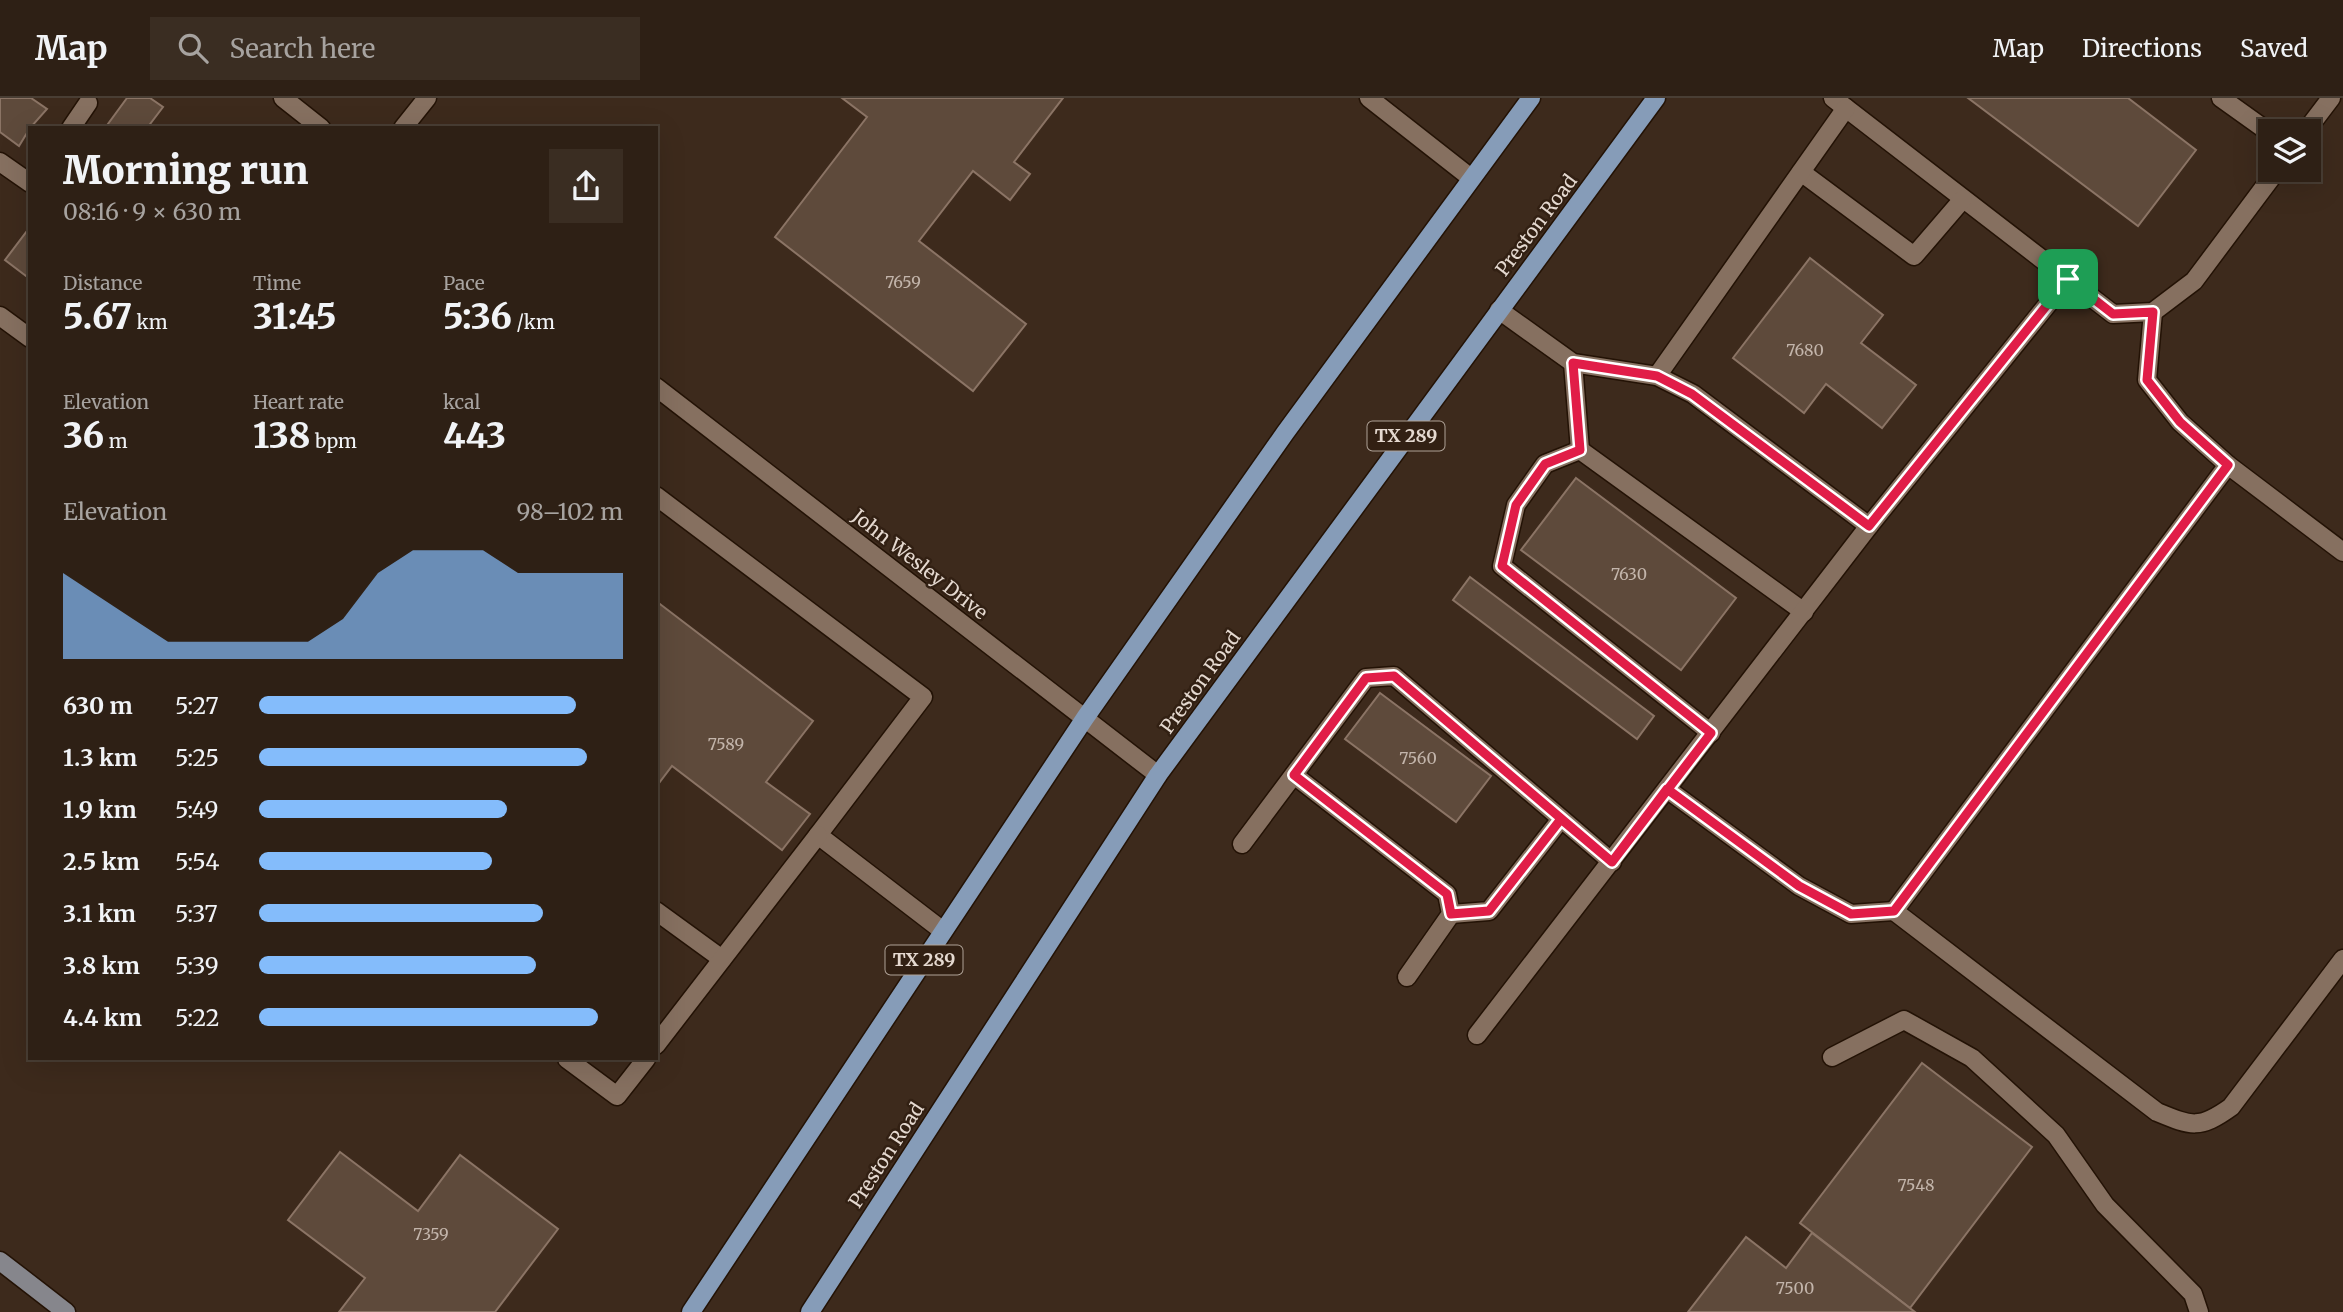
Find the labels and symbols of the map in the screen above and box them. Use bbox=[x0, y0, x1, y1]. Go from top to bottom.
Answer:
street label: Preston Road bbox=[1490, 169, 1582, 281]
pin bbox=[2038, 249, 2098, 309]
house number: 7659 bbox=[885, 272, 921, 292]
house number: 7680 bbox=[1786, 340, 1824, 360]
road number: TX 289 bbox=[1368, 422, 1444, 450]
street label: John Wesley Drive bbox=[847, 503, 992, 624]
house number: 7630 bbox=[1611, 564, 1647, 584]
street label: Preston Road bbox=[1155, 626, 1245, 738]
house number: 7589 bbox=[708, 734, 744, 754]
house number: 7560 bbox=[1399, 748, 1437, 768]
road number: TX 289 bbox=[886, 946, 962, 974]
street label: Preston Road bbox=[843, 1098, 929, 1212]
house number: 7548 bbox=[1897, 1175, 1935, 1195]
house number: 7359 bbox=[413, 1224, 449, 1244]
house number: 7500 bbox=[1776, 1278, 1814, 1298]

